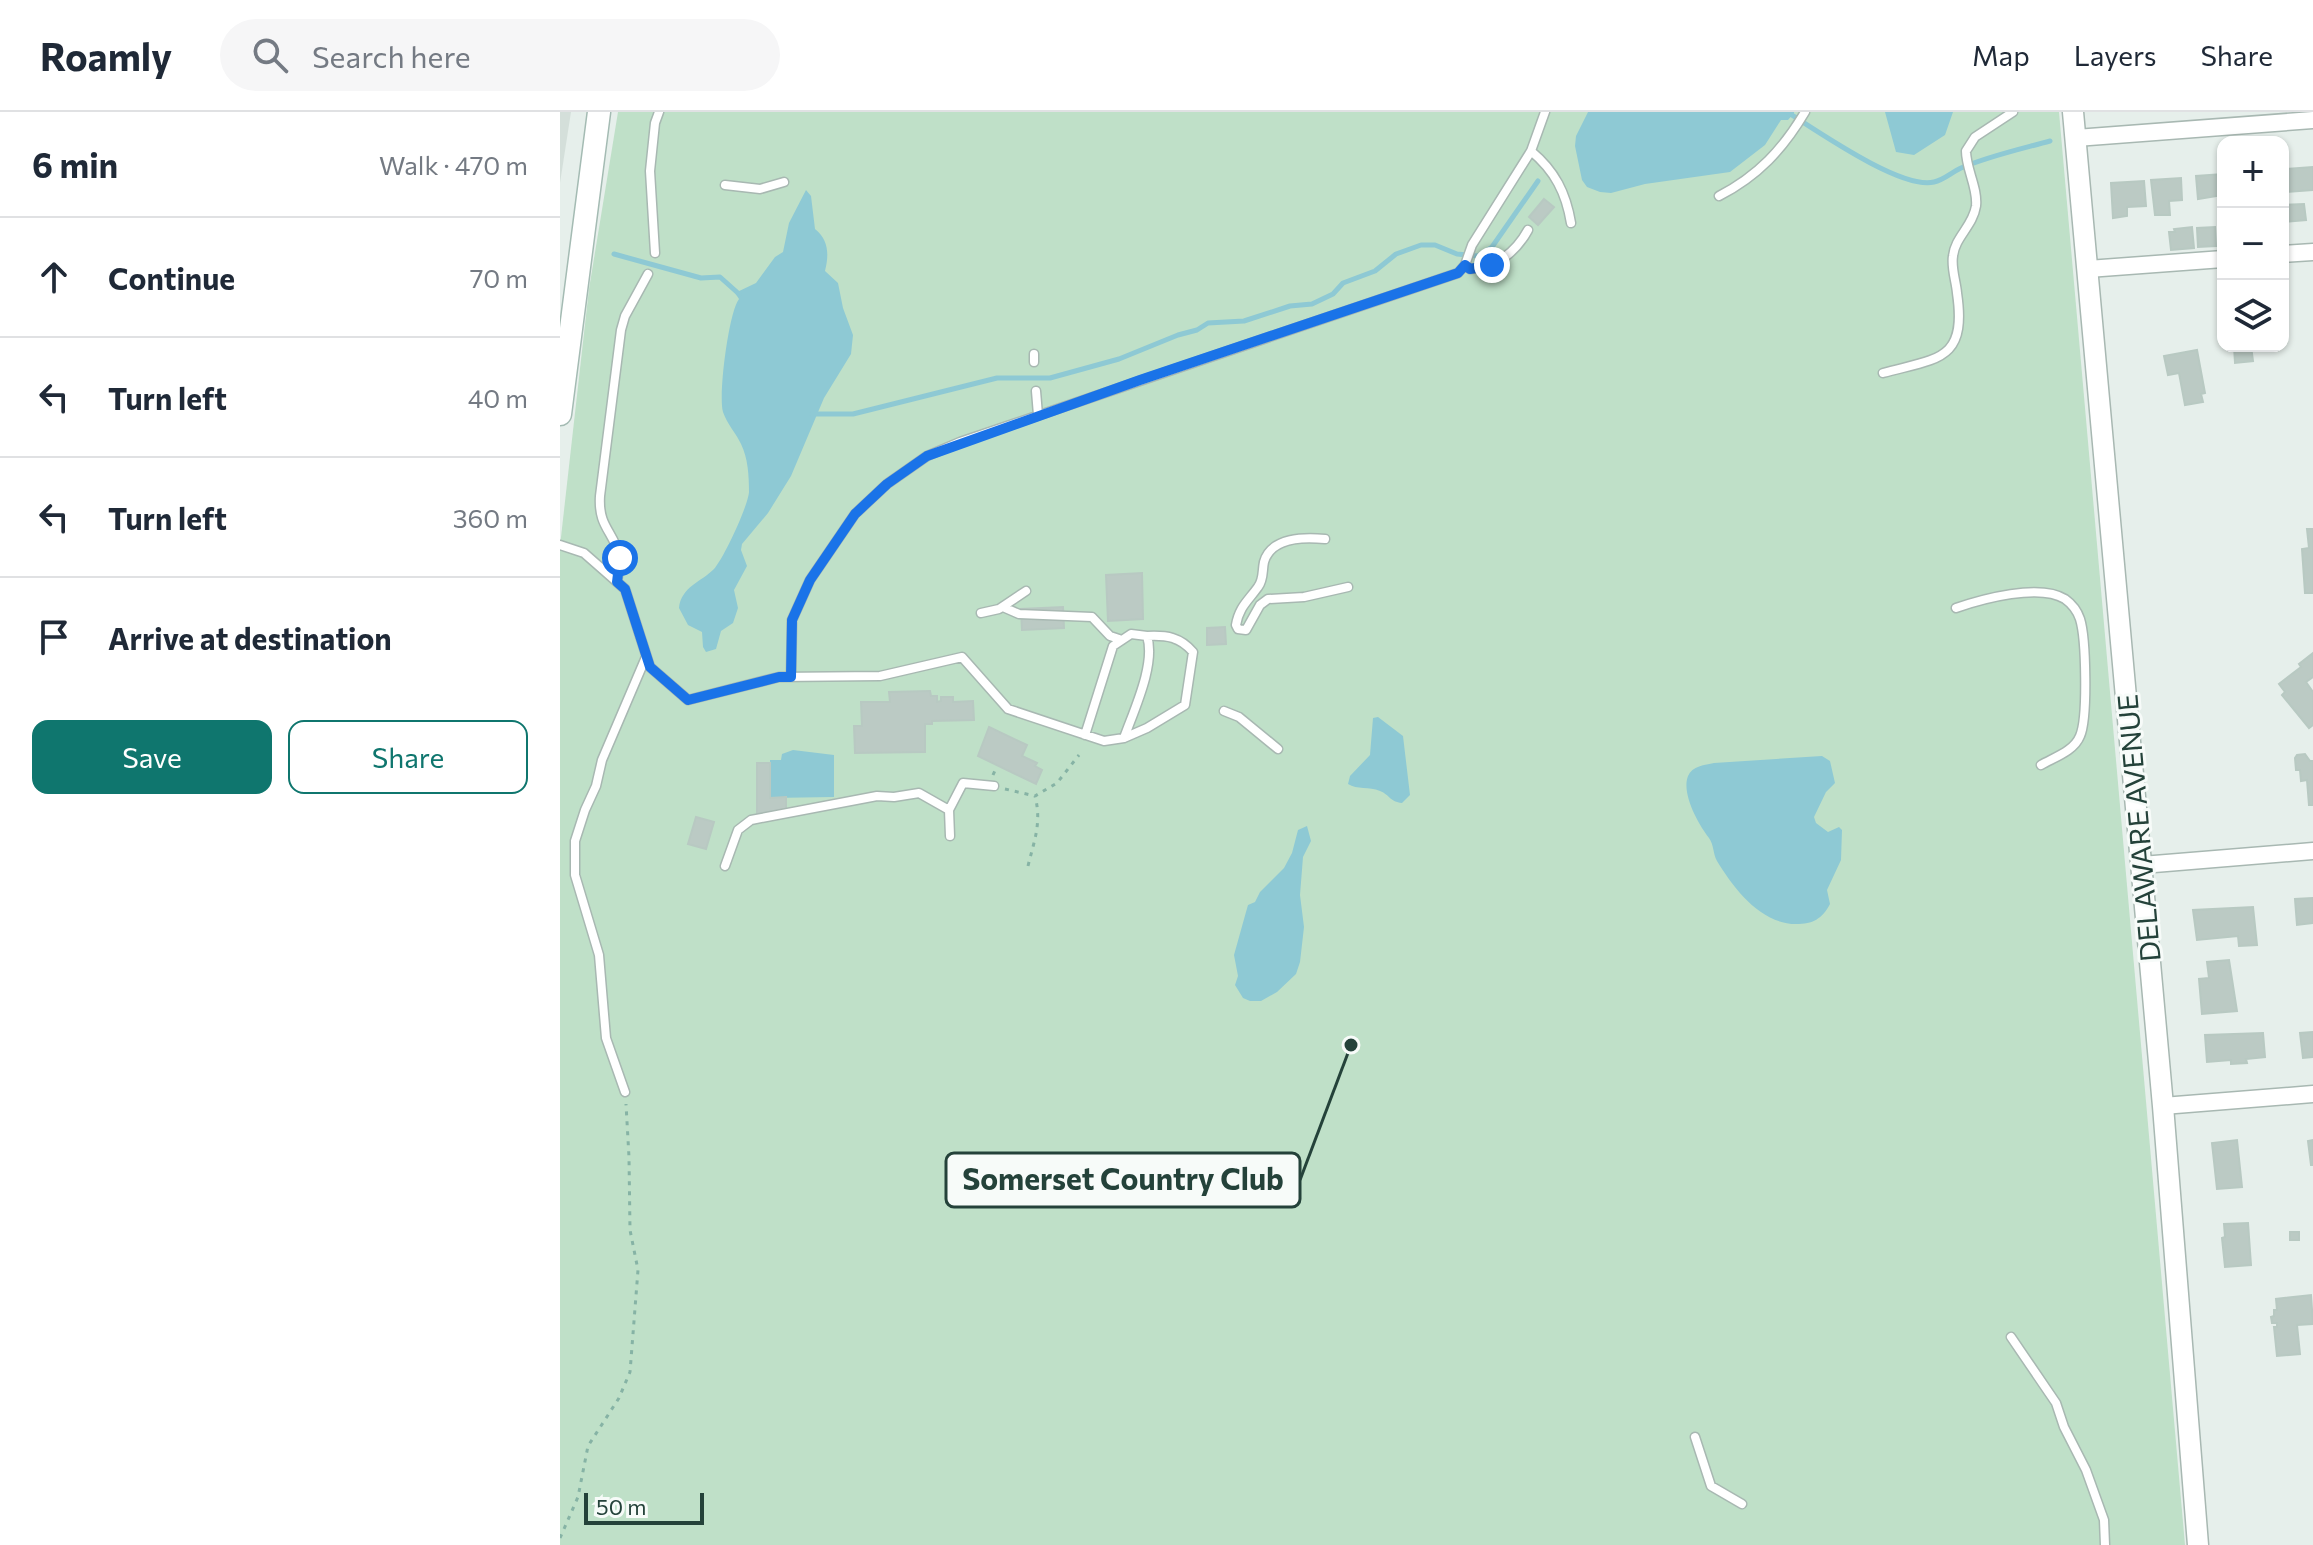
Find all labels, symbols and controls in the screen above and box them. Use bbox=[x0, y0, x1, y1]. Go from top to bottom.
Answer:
search box bbox=[220, 19, 780, 91]
text: Roamly bbox=[40, 32, 172, 79]
icon: search bbox=[248, 33, 292, 77]
text: Search here bbox=[312, 37, 471, 74]
text: Map bbox=[1972, 38, 2030, 72]
text: Layers bbox=[2074, 38, 2156, 72]
text: Share bbox=[2200, 38, 2273, 72]
map controls bbox=[2217, 136, 2289, 352]
button: + bbox=[2217, 136, 2289, 208]
text: 6 min bbox=[32, 143, 118, 185]
text: Walk · 470 m bbox=[379, 149, 528, 180]
button: − bbox=[2217, 208, 2289, 280]
route end bbox=[1474, 247, 1510, 283]
icon: ahead bbox=[32, 255, 76, 299]
text: Continue bbox=[108, 259, 235, 296]
text: 70 m bbox=[470, 262, 528, 293]
button: layers bbox=[2217, 280, 2289, 352]
icon: left bbox=[32, 375, 76, 419]
text: Turn left bbox=[108, 379, 227, 416]
text: 40 m bbox=[468, 382, 528, 413]
icon: left bbox=[32, 495, 76, 539]
text: Turn left bbox=[108, 499, 227, 536]
text: 360 m bbox=[453, 502, 528, 533]
route start bbox=[602, 540, 638, 576]
icon: arrive bbox=[32, 615, 76, 659]
text: Arrive at destination bbox=[108, 619, 392, 656]
street label: DELAWARE AVENUE bbox=[2109, 693, 2167, 963]
button: Save bbox=[32, 720, 272, 794]
button: Share bbox=[288, 720, 528, 794]
callout: Somerset Country Club bbox=[946, 1153, 1300, 1207]
text: Somerset Country Club bbox=[962, 1159, 1284, 1196]
scale bar bbox=[584, 1489, 704, 1525]
text: 50 m bbox=[596, 1493, 646, 1520]

